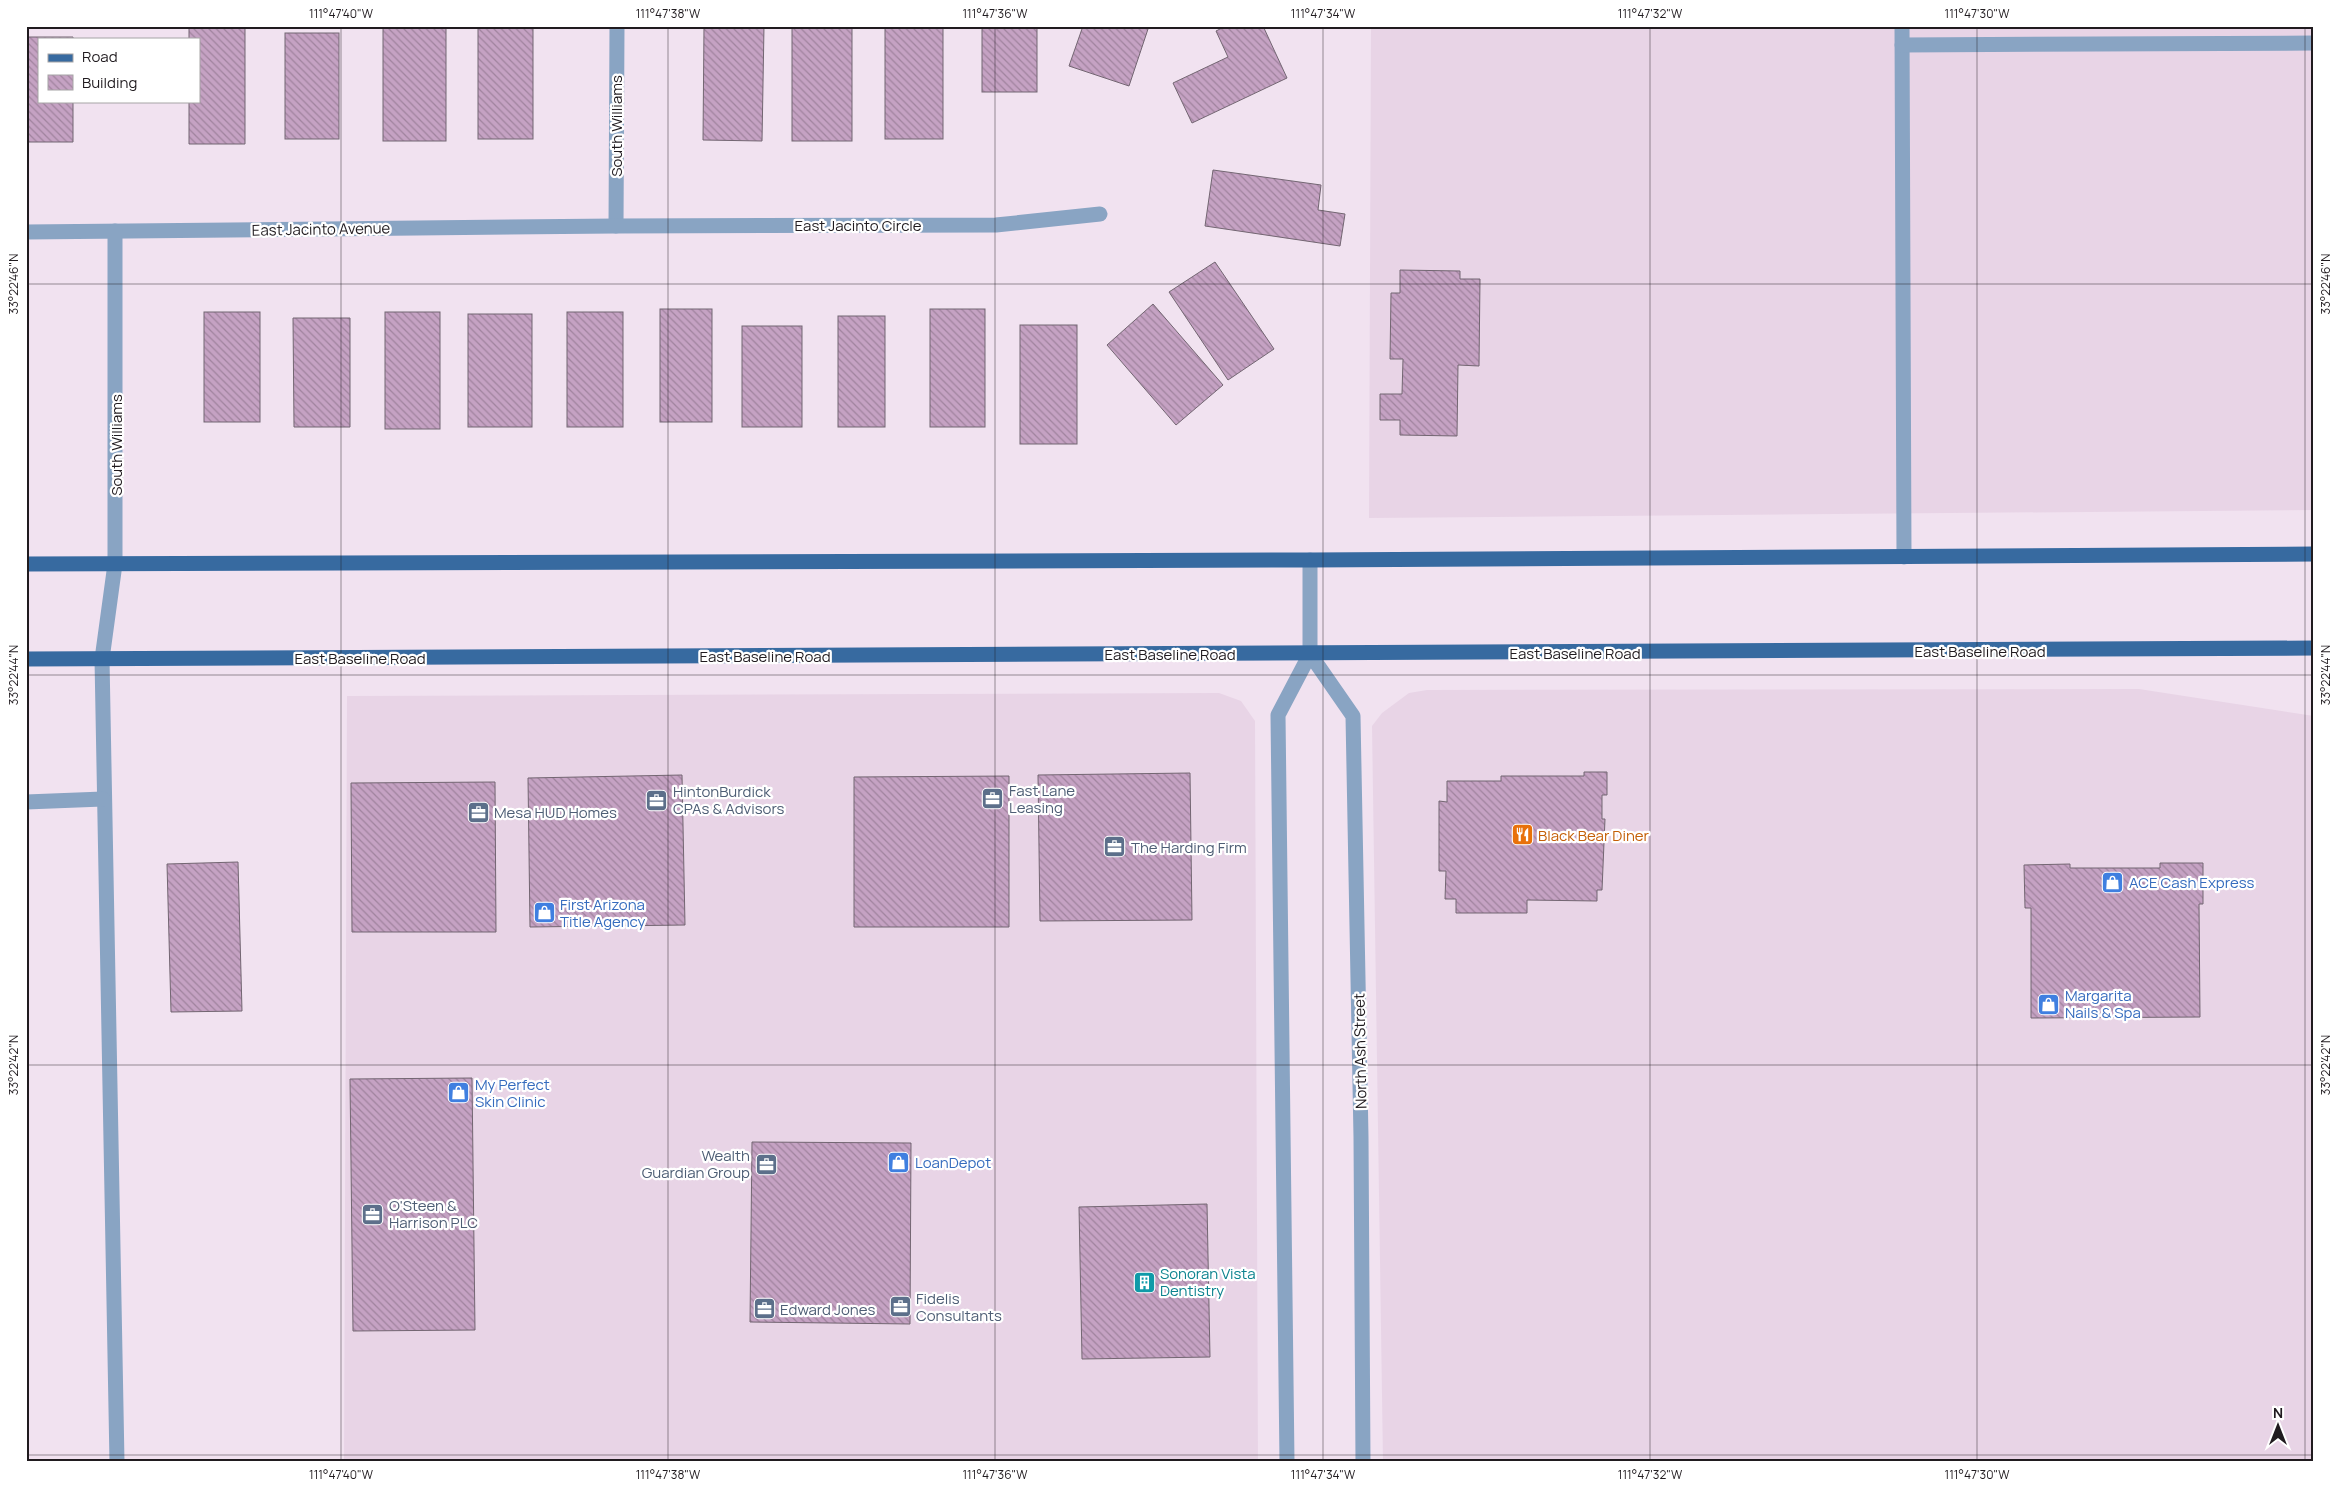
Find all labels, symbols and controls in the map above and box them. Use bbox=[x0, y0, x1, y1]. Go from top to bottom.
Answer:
text: 111°47'40"W bbox=[309, 5, 374, 22]
text: 111°47'38"W bbox=[636, 5, 701, 22]
text: 111°47'36"W bbox=[962, 5, 1028, 22]
text: 111°47'34"W bbox=[1291, 5, 1356, 22]
text: 111°47'32"W bbox=[1618, 5, 1683, 22]
text: 111°47'30"W bbox=[1945, 5, 2010, 22]
legend bbox=[38, 38, 200, 102]
text: Road bbox=[82, 46, 118, 67]
text: Building bbox=[82, 72, 137, 93]
street label: South Williams bbox=[606, 75, 627, 177]
street label: East Jacinto Circle bbox=[795, 215, 922, 236]
street label: East Jacinto Avenue bbox=[252, 217, 391, 241]
text: 33°22'46"N bbox=[5, 254, 22, 314]
text: 33°22'46"N bbox=[2317, 254, 2334, 314]
street label: South Williams bbox=[106, 394, 127, 496]
street label: East Baseline Road bbox=[1914, 641, 2046, 662]
street label: East Baseline Road bbox=[1509, 643, 1641, 664]
street label: East Baseline Road bbox=[1104, 644, 1236, 665]
text: 33°22'44"N bbox=[5, 645, 22, 705]
text: 33°22'44"N bbox=[2317, 645, 2334, 705]
street label: East Baseline Road bbox=[699, 646, 831, 667]
street label: East Baseline Road bbox=[294, 648, 426, 669]
place label: Fast Lane Leasing bbox=[1009, 780, 1075, 818]
place label: HintonBurdick CPAs & Advisors bbox=[673, 781, 785, 819]
office icon: Fast Lane Leasing bbox=[981, 787, 1005, 811]
office icon: HintonBurdick CPAs & Advisors bbox=[645, 788, 669, 812]
office icon: Mesa HUD Homes bbox=[466, 800, 490, 824]
place label: Mesa HUD Homes bbox=[494, 802, 617, 823]
restaurant icon: Black Bear Diner bbox=[1510, 823, 1534, 847]
place label: Black Bear Diner bbox=[1538, 825, 1650, 846]
office icon: The Harding Firm bbox=[1103, 835, 1127, 859]
place label: The Harding Firm bbox=[1131, 837, 1247, 858]
shop icon: ACE Cash Express bbox=[2101, 870, 2125, 894]
place label: ACE Cash Express bbox=[2129, 872, 2255, 893]
place label: First Arizona Title Agency bbox=[560, 894, 646, 932]
shop icon: First Arizona Title Agency bbox=[532, 901, 556, 925]
place label: Margarita Nails & Spa bbox=[2065, 985, 2141, 1023]
shop icon: Margarita Nails & Spa bbox=[2037, 992, 2061, 1016]
street label: North Ash Street bbox=[1348, 993, 1372, 1109]
text: 33°22'42"N bbox=[5, 1035, 22, 1095]
text: 33°22'42"N bbox=[2317, 1035, 2334, 1095]
place label: My Perfect Skin Clinic bbox=[475, 1074, 550, 1112]
shop icon: My Perfect Skin Clinic bbox=[447, 1081, 471, 1105]
place label: Wealth Guardian Group bbox=[642, 1145, 750, 1183]
shop icon: LoanDepot bbox=[887, 1150, 911, 1174]
office icon: Wealth Guardian Group bbox=[754, 1152, 778, 1176]
place label: LoanDepot bbox=[915, 1152, 991, 1173]
place label: O'Steen & Harrison PLC bbox=[389, 1195, 478, 1233]
office icon: O'Steen & Harrison PLC bbox=[361, 1202, 385, 1226]
place label: Sonoran Vista Dentistry bbox=[1160, 1263, 1256, 1301]
building icon: Sonoran Vista Dentistry bbox=[1132, 1270, 1156, 1294]
place label: Fidelis Consultants bbox=[916, 1288, 1002, 1326]
office icon: Fidelis Consultants bbox=[888, 1295, 912, 1319]
office icon: Edward Jones bbox=[752, 1297, 776, 1321]
place label: Edward Jones bbox=[780, 1299, 875, 1320]
north arrow bbox=[2252, 1400, 2302, 1450]
text: N bbox=[2273, 1403, 2283, 1422]
text: 111°47'40"W bbox=[309, 1466, 374, 1483]
text: 111°47'38"W bbox=[636, 1466, 701, 1483]
text: 111°47'36"W bbox=[962, 1466, 1028, 1483]
text: 111°47'34"W bbox=[1291, 1466, 1356, 1483]
text: 111°47'32"W bbox=[1618, 1466, 1683, 1483]
text: 111°47'30"W bbox=[1945, 1466, 2010, 1483]

